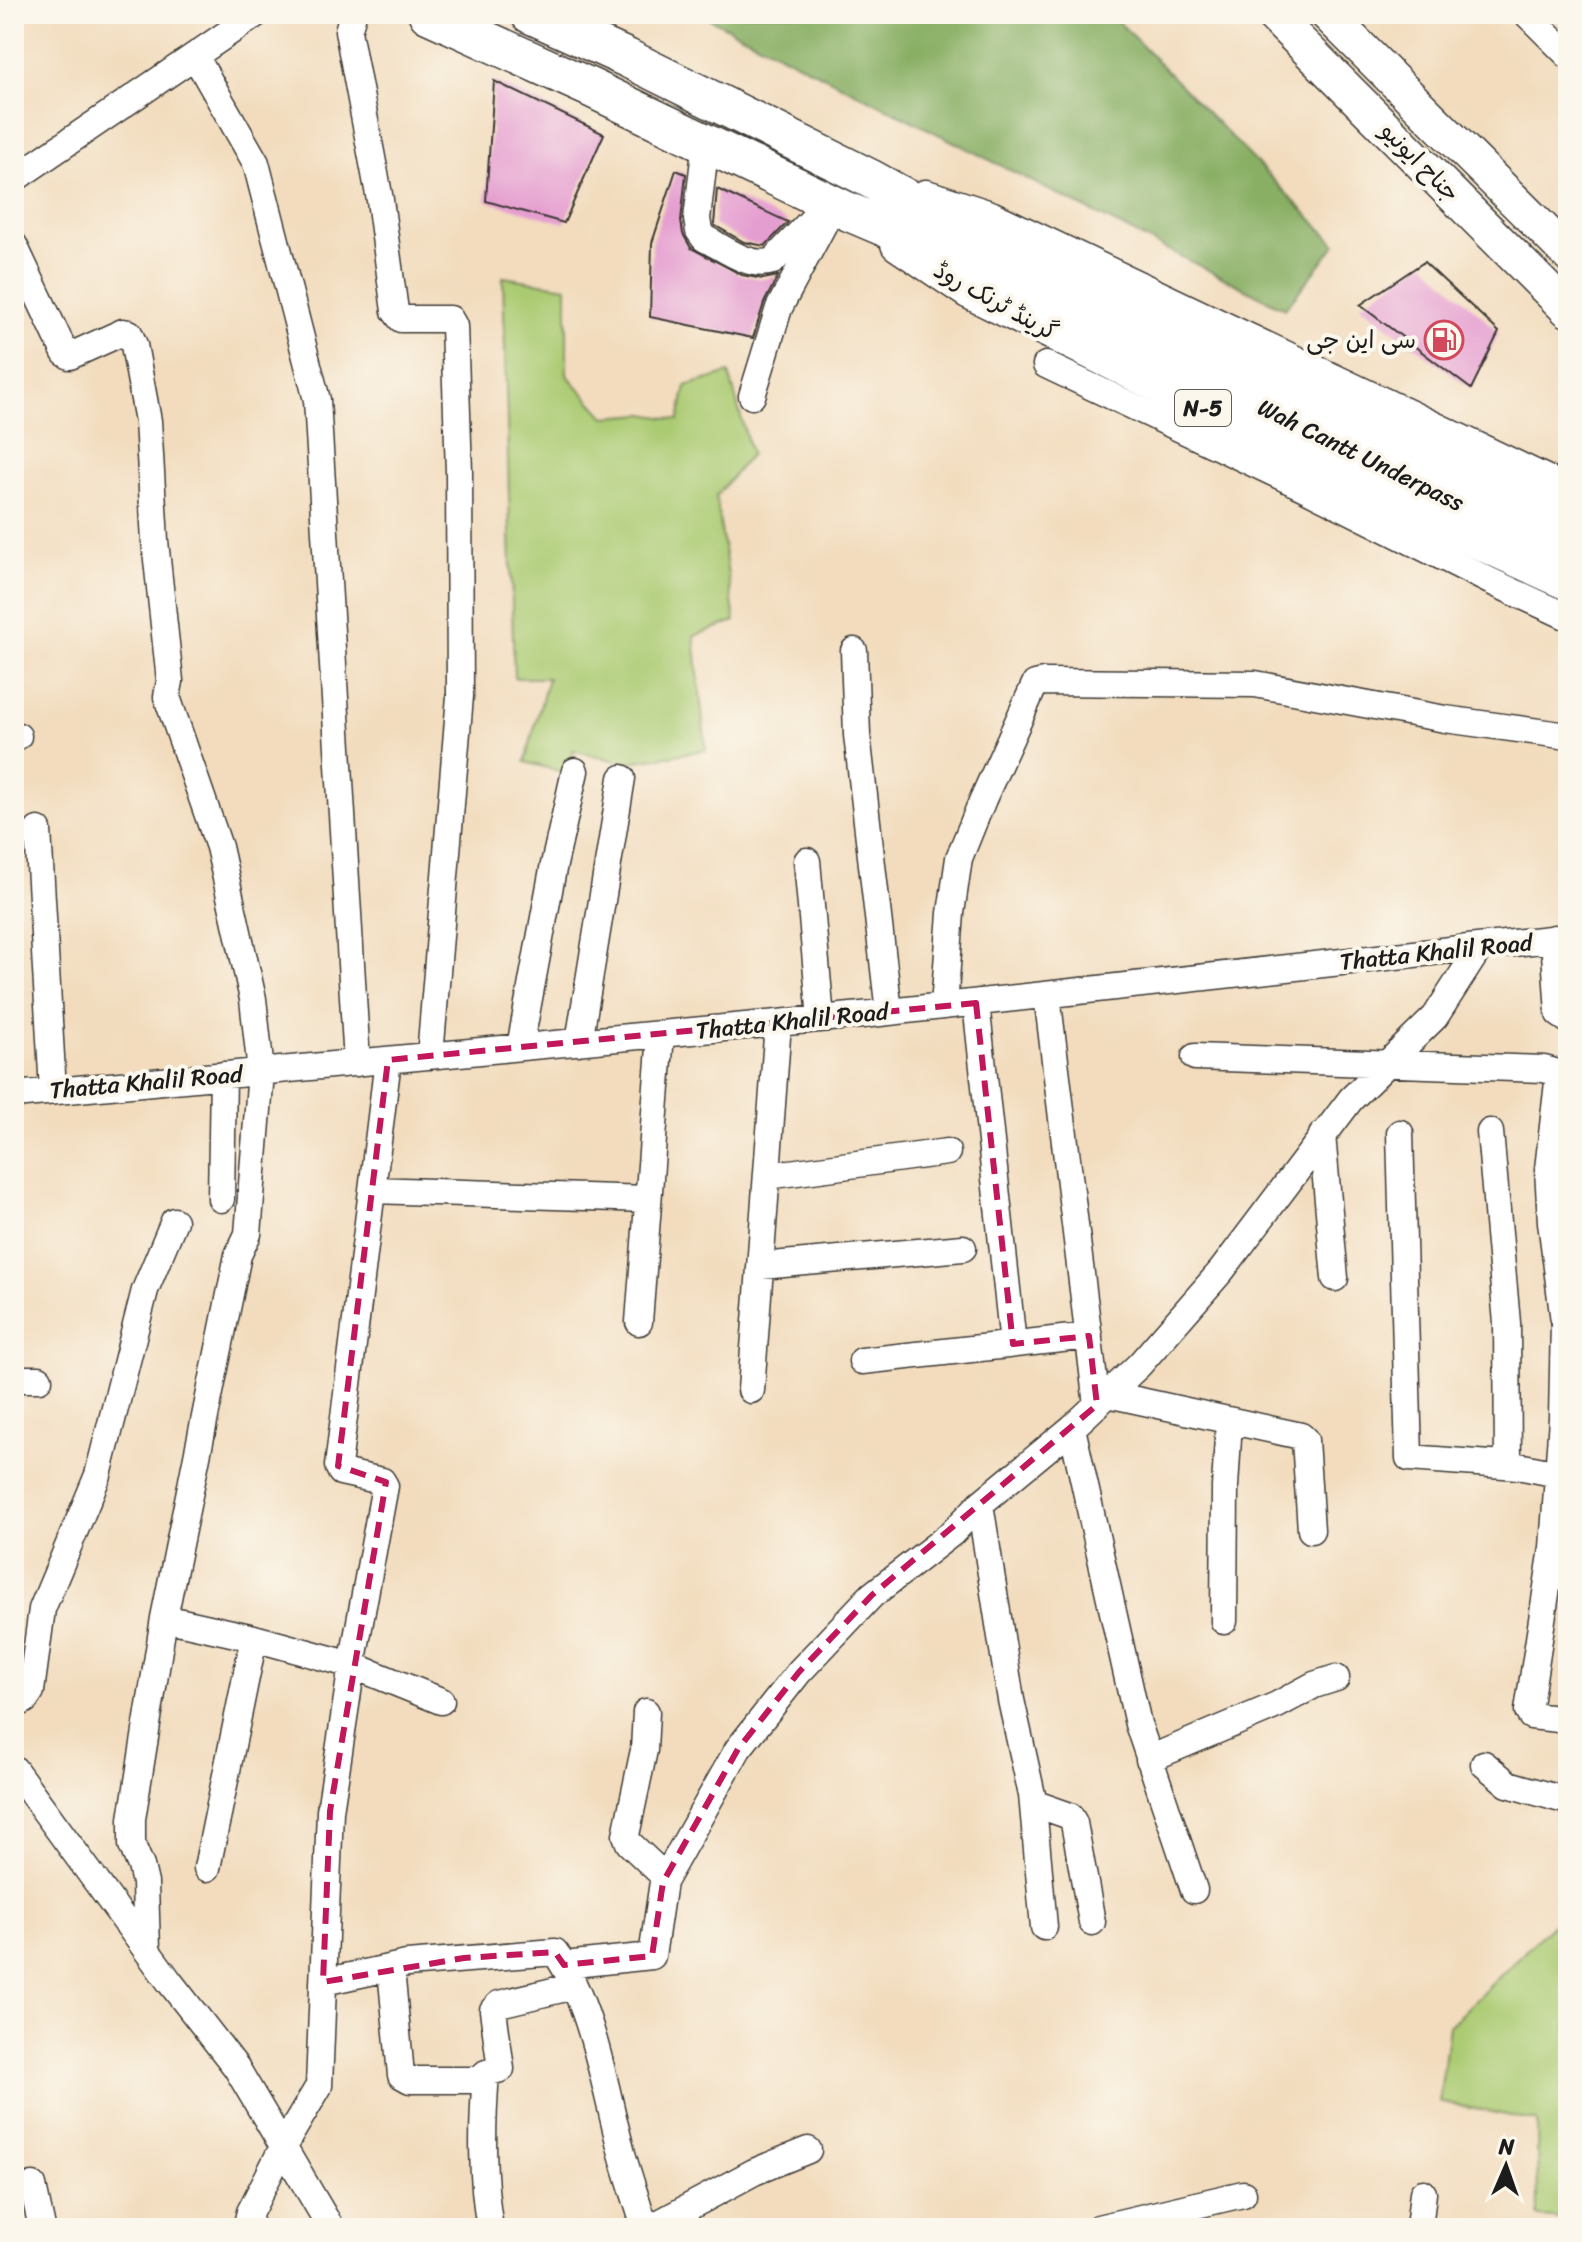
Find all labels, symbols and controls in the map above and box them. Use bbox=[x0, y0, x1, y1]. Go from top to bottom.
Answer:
street label: جناح ایونیو bbox=[1369, 111, 1470, 212]
street label: گرینڈ ٹرنک روڈ bbox=[926, 249, 1066, 353]
place label: سی این جی bbox=[1306, 319, 1416, 361]
fuel station icon: سی این جی bbox=[1423, 319, 1465, 361]
street label: Wah Cantt Underpass bbox=[1250, 387, 1472, 523]
road number: N-5 bbox=[1175, 390, 1231, 426]
street label: Thatta Khalil Road bbox=[1338, 921, 1536, 983]
street label: Thatta Khalil Road bbox=[694, 990, 892, 1052]
street label: Thatta Khalil Road bbox=[48, 1053, 245, 1111]
north arrow bbox=[1466, 2126, 1546, 2206]
text: N bbox=[1497, 2127, 1516, 2166]

